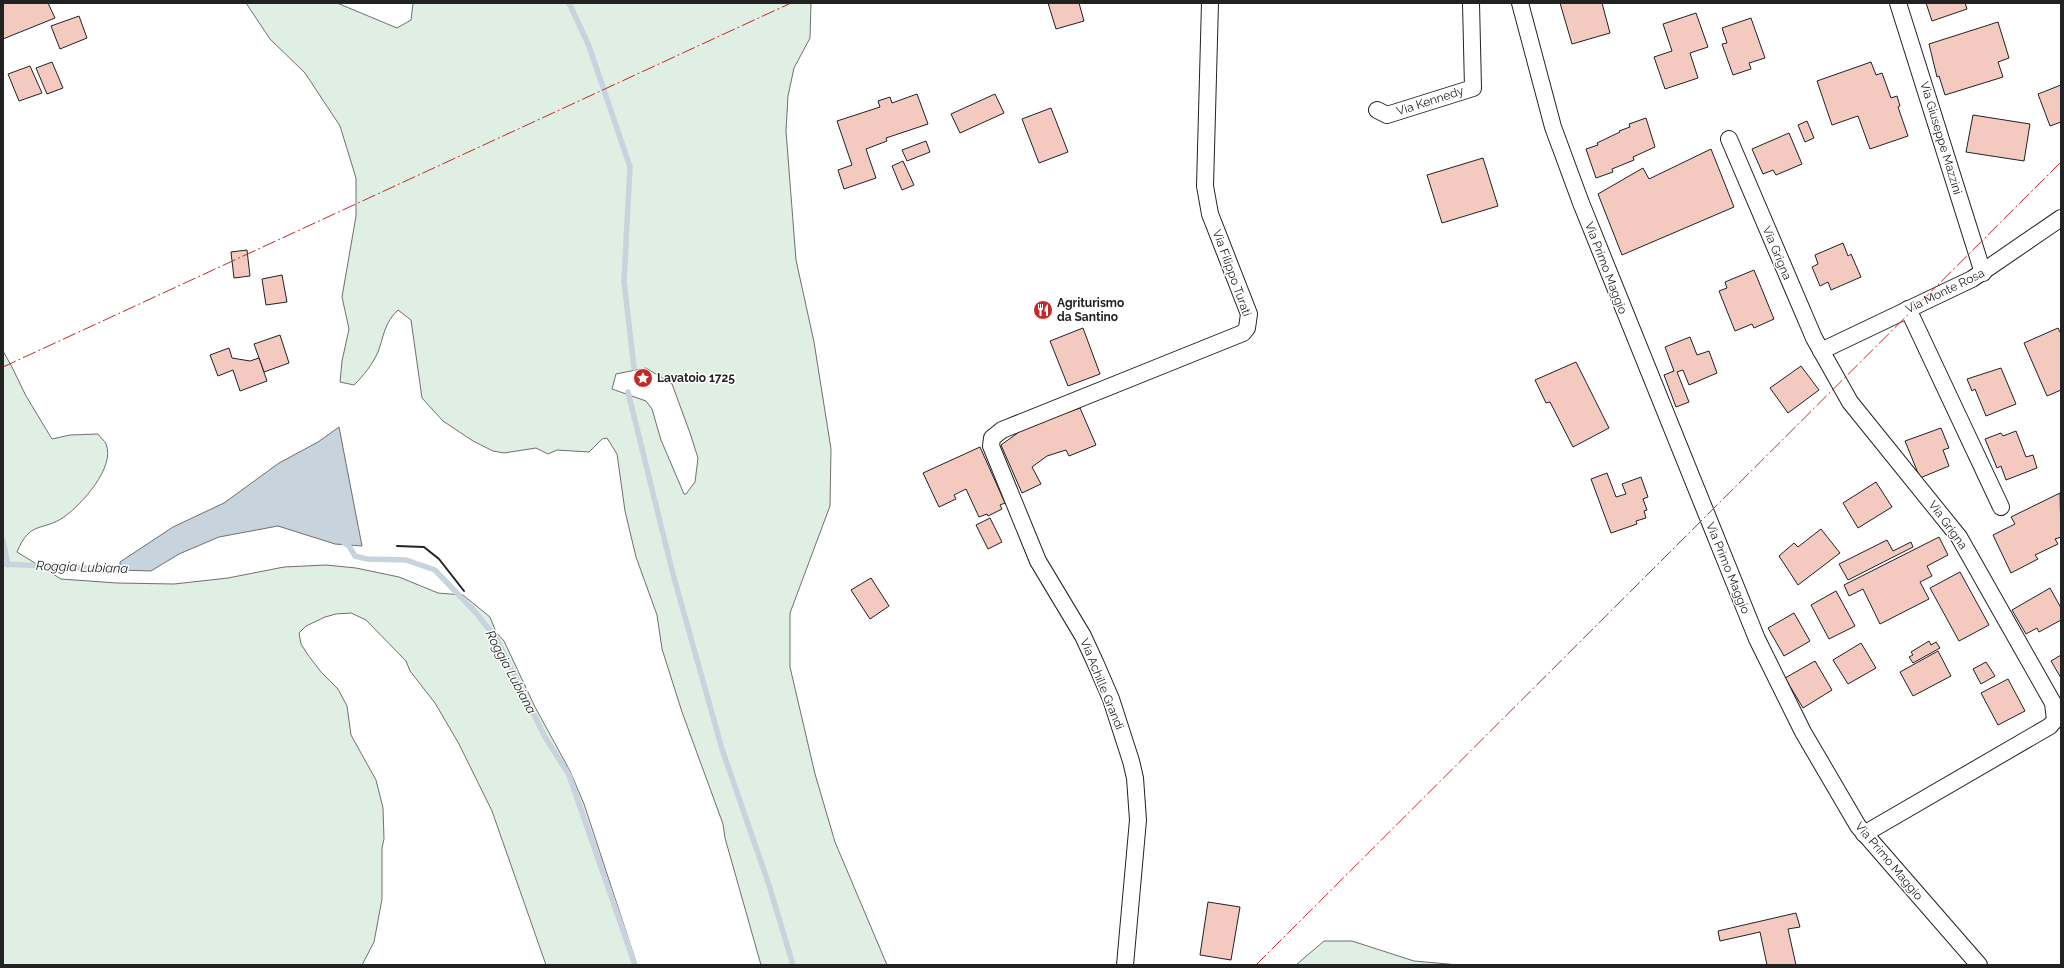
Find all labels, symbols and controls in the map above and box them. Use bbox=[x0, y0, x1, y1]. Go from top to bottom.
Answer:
street label: Via Giuseppe Mazzini bbox=[1917, 80, 1965, 196]
street label: Via Kennedy bbox=[1395, 83, 1466, 118]
street label: Via Primo Maggio bbox=[1582, 220, 1630, 316]
street label: Via Grigna bbox=[1759, 224, 1795, 282]
street label: Via Filippo Turati bbox=[1210, 228, 1254, 318]
street label: Via Monte Rosa bbox=[1903, 266, 1987, 316]
place label: Agriturismo da Santino bbox=[1057, 296, 1124, 324]
restaurant icon: Agriturismo da Santino bbox=[1032, 299, 1054, 321]
place icon: Lavatoio 1725 bbox=[632, 367, 654, 389]
place label: Lavatoio 1725 bbox=[657, 371, 735, 385]
street label: Via Grigna bbox=[1926, 498, 1970, 552]
street label: Via Primo Maggio bbox=[1703, 520, 1753, 616]
water label: Roggia Lubiana bbox=[36, 558, 129, 576]
water label: Roggia Lubiana bbox=[483, 628, 539, 717]
street label: Via Achille Grandi bbox=[1077, 636, 1127, 732]
street label: Via Primo Maggio bbox=[1852, 819, 1926, 903]

